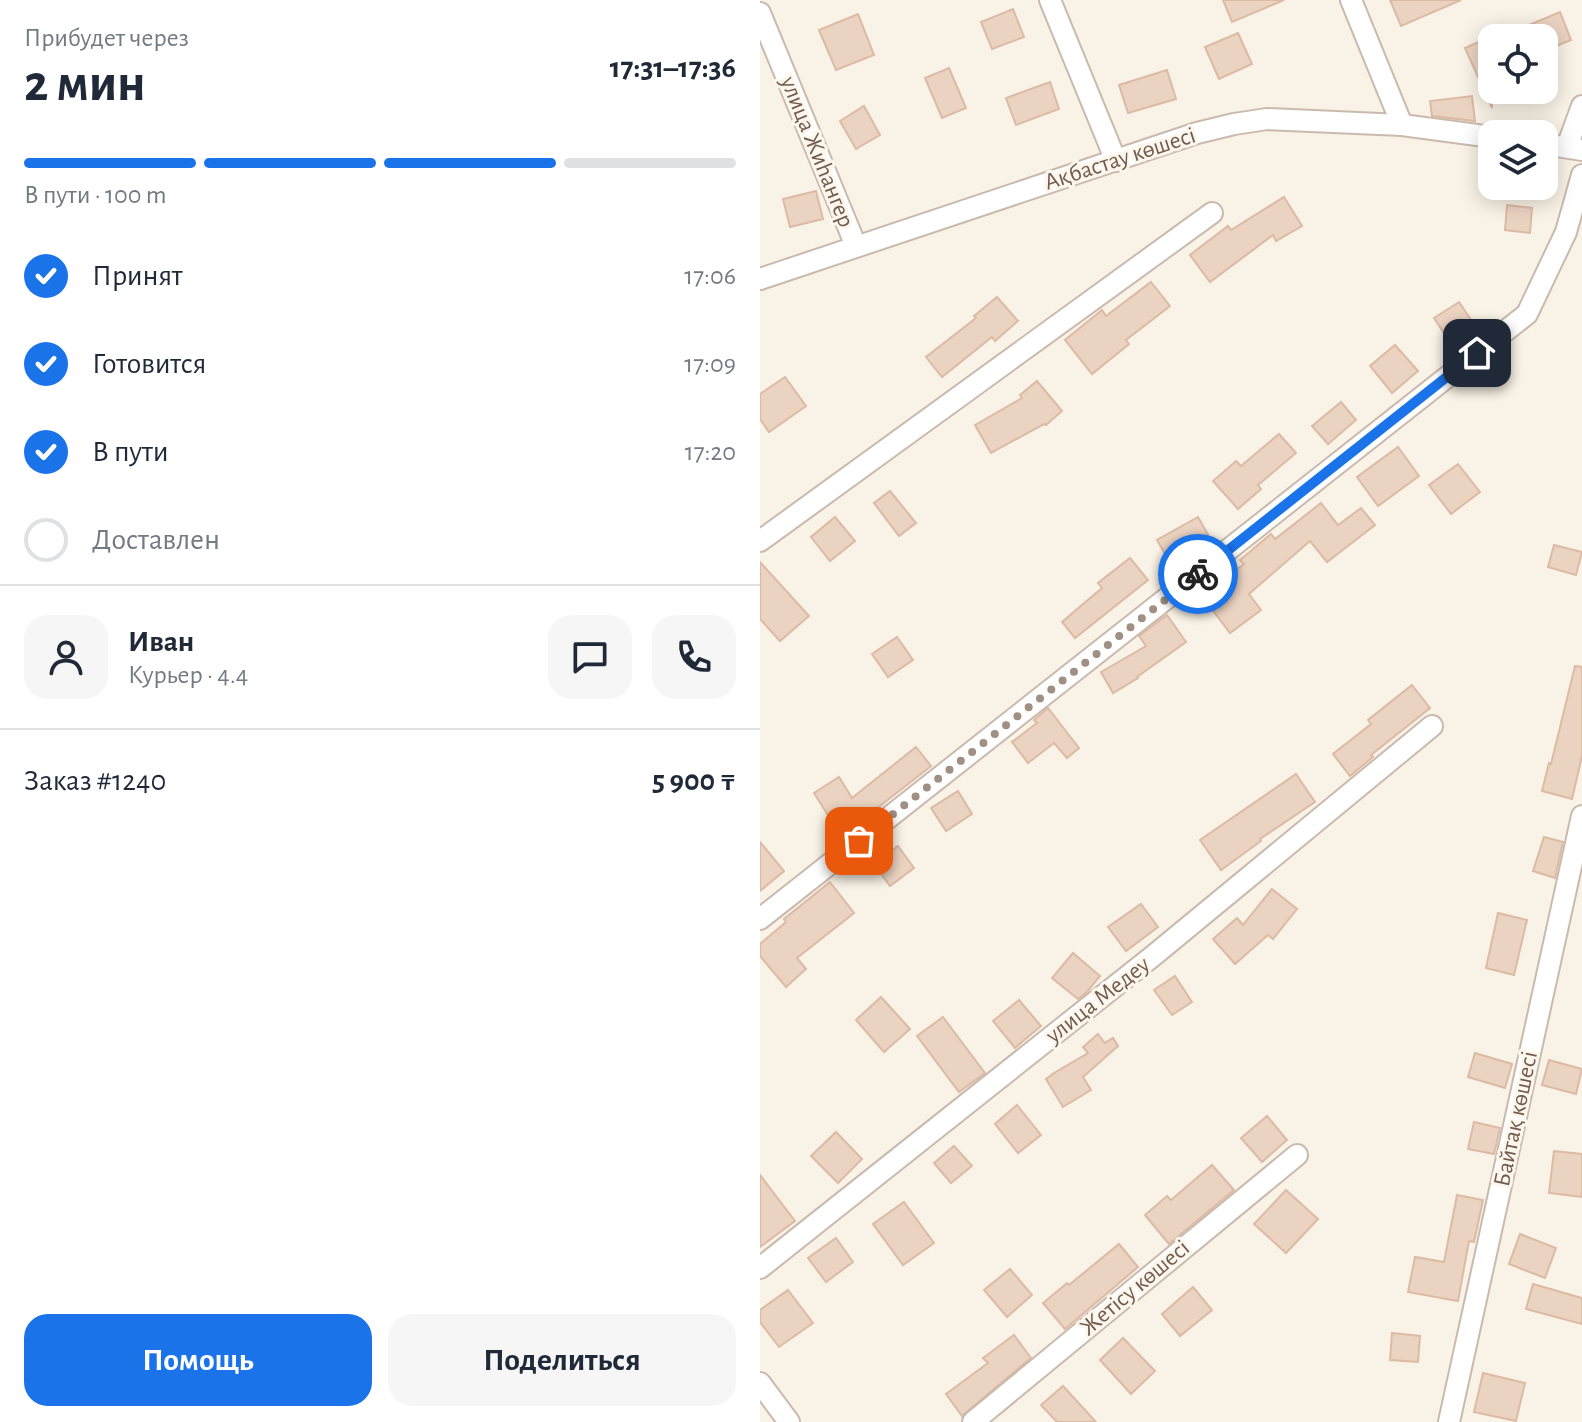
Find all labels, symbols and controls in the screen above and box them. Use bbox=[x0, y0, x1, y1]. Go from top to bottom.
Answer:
map controls bbox=[1478, 24, 1558, 200]
button: locate bbox=[1478, 24, 1558, 104]
text: Прибудет через bbox=[24, 25, 189, 51]
text: 17:31–17:36 bbox=[610, 53, 736, 83]
text: 2 мин bbox=[24, 58, 146, 110]
street label: улица Жиhангер bbox=[775, 72, 858, 231]
button: layers bbox=[1478, 120, 1558, 200]
street label: Ақбастау көшесі bbox=[1041, 123, 1199, 195]
text: В пути · 100 m bbox=[24, 182, 166, 208]
icon: check bbox=[24, 254, 68, 298]
text: Принят bbox=[92, 261, 183, 291]
text: 17:06 bbox=[684, 263, 736, 289]
pin bbox=[1443, 319, 1511, 387]
icon: home bbox=[1455, 331, 1499, 375]
icon: check bbox=[24, 342, 68, 386]
text: Готовится bbox=[92, 349, 206, 379]
text: 17:09 bbox=[684, 351, 736, 377]
icon: check bbox=[24, 430, 68, 474]
text: В пути bbox=[92, 437, 169, 467]
text: 17:20 bbox=[685, 439, 736, 465]
text: Доставлен bbox=[92, 525, 220, 555]
courier bbox=[1158, 534, 1238, 614]
icon: bike bbox=[1176, 552, 1220, 596]
button: person bbox=[24, 615, 108, 699]
button: chat bbox=[548, 615, 632, 699]
button: phone bbox=[652, 615, 736, 699]
text: Иван bbox=[128, 627, 194, 657]
text: Курьер · 4.4 bbox=[128, 662, 248, 688]
text: Заказ #1240 bbox=[24, 766, 166, 796]
text: 5 900 ₸ bbox=[652, 766, 736, 796]
pin bbox=[825, 807, 893, 875]
icon: bag bbox=[837, 819, 881, 863]
street label: улица Медеу bbox=[1041, 952, 1155, 1048]
street label: Байтақ көшесі bbox=[1490, 1049, 1542, 1189]
street label: Жетісу көшесі bbox=[1076, 1236, 1194, 1340]
button: Помощь bbox=[24, 1314, 372, 1406]
button: Поделиться bbox=[388, 1314, 736, 1406]

